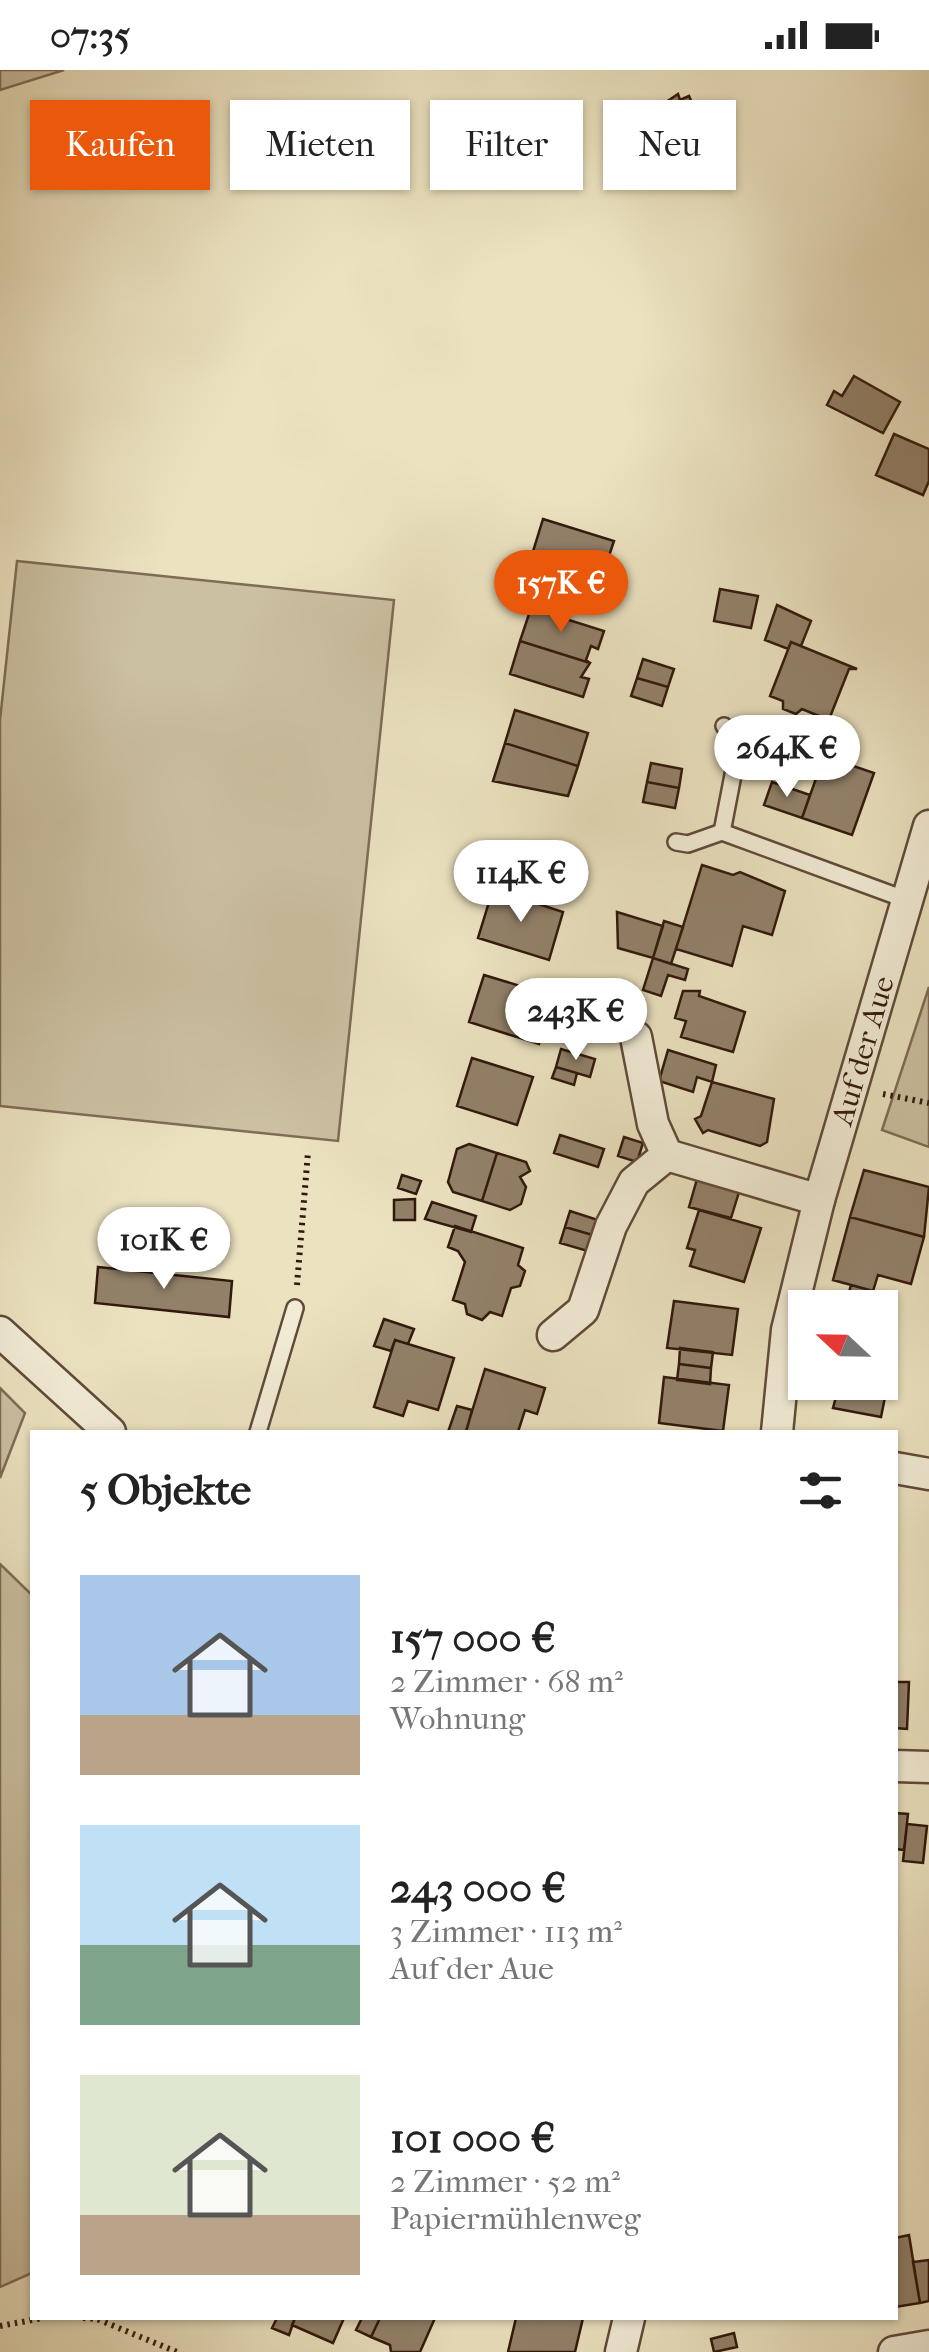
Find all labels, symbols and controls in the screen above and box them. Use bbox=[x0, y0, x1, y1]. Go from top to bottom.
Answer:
text: 07:35 bbox=[50, 13, 131, 58]
chip: Kaufen bbox=[30, 100, 210, 190]
chip: Mieten bbox=[230, 100, 410, 190]
chip: Filter bbox=[430, 100, 583, 190]
chip: Neu bbox=[603, 100, 736, 190]
pin: 157K € bbox=[480, 550, 642, 635]
text: 157K € bbox=[516, 564, 606, 601]
pin: 264K € bbox=[706, 715, 868, 800]
text: 264K € bbox=[736, 729, 838, 766]
pin: 114K € bbox=[440, 840, 602, 925]
text: 114K € bbox=[476, 854, 566, 891]
street label: Auf der Aue bbox=[824, 972, 901, 1130]
pin: 243K € bbox=[495, 978, 657, 1063]
text: 243K € bbox=[527, 992, 625, 1029]
pin: 101K € bbox=[83, 1207, 245, 1292]
text: 101K € bbox=[119, 1221, 209, 1258]
north arrow bbox=[788, 1290, 898, 1400]
map controls bbox=[788, 1290, 898, 1400]
icon: filters bbox=[793, 1463, 848, 1518]
text: 5 Objekte bbox=[80, 1466, 251, 1515]
text: 157 000 € bbox=[390, 1614, 556, 1663]
icon: home bbox=[160, 1615, 280, 1735]
text: 2 Zimmer · 68 m² bbox=[390, 1663, 623, 1700]
text: Wohnung bbox=[390, 1700, 525, 1737]
text: 243 000 € bbox=[390, 1864, 566, 1913]
icon: home bbox=[160, 1865, 280, 1985]
text: 3 Zimmer · 113 m² bbox=[390, 1913, 622, 1950]
text: Auf der Aue bbox=[390, 1950, 554, 1987]
text: 101 000 € bbox=[390, 2114, 555, 2163]
icon: home bbox=[160, 2115, 280, 2235]
text: 2 Zimmer · 52 m² bbox=[390, 2163, 620, 2200]
text: Papiermühlenweg bbox=[390, 2200, 641, 2237]

